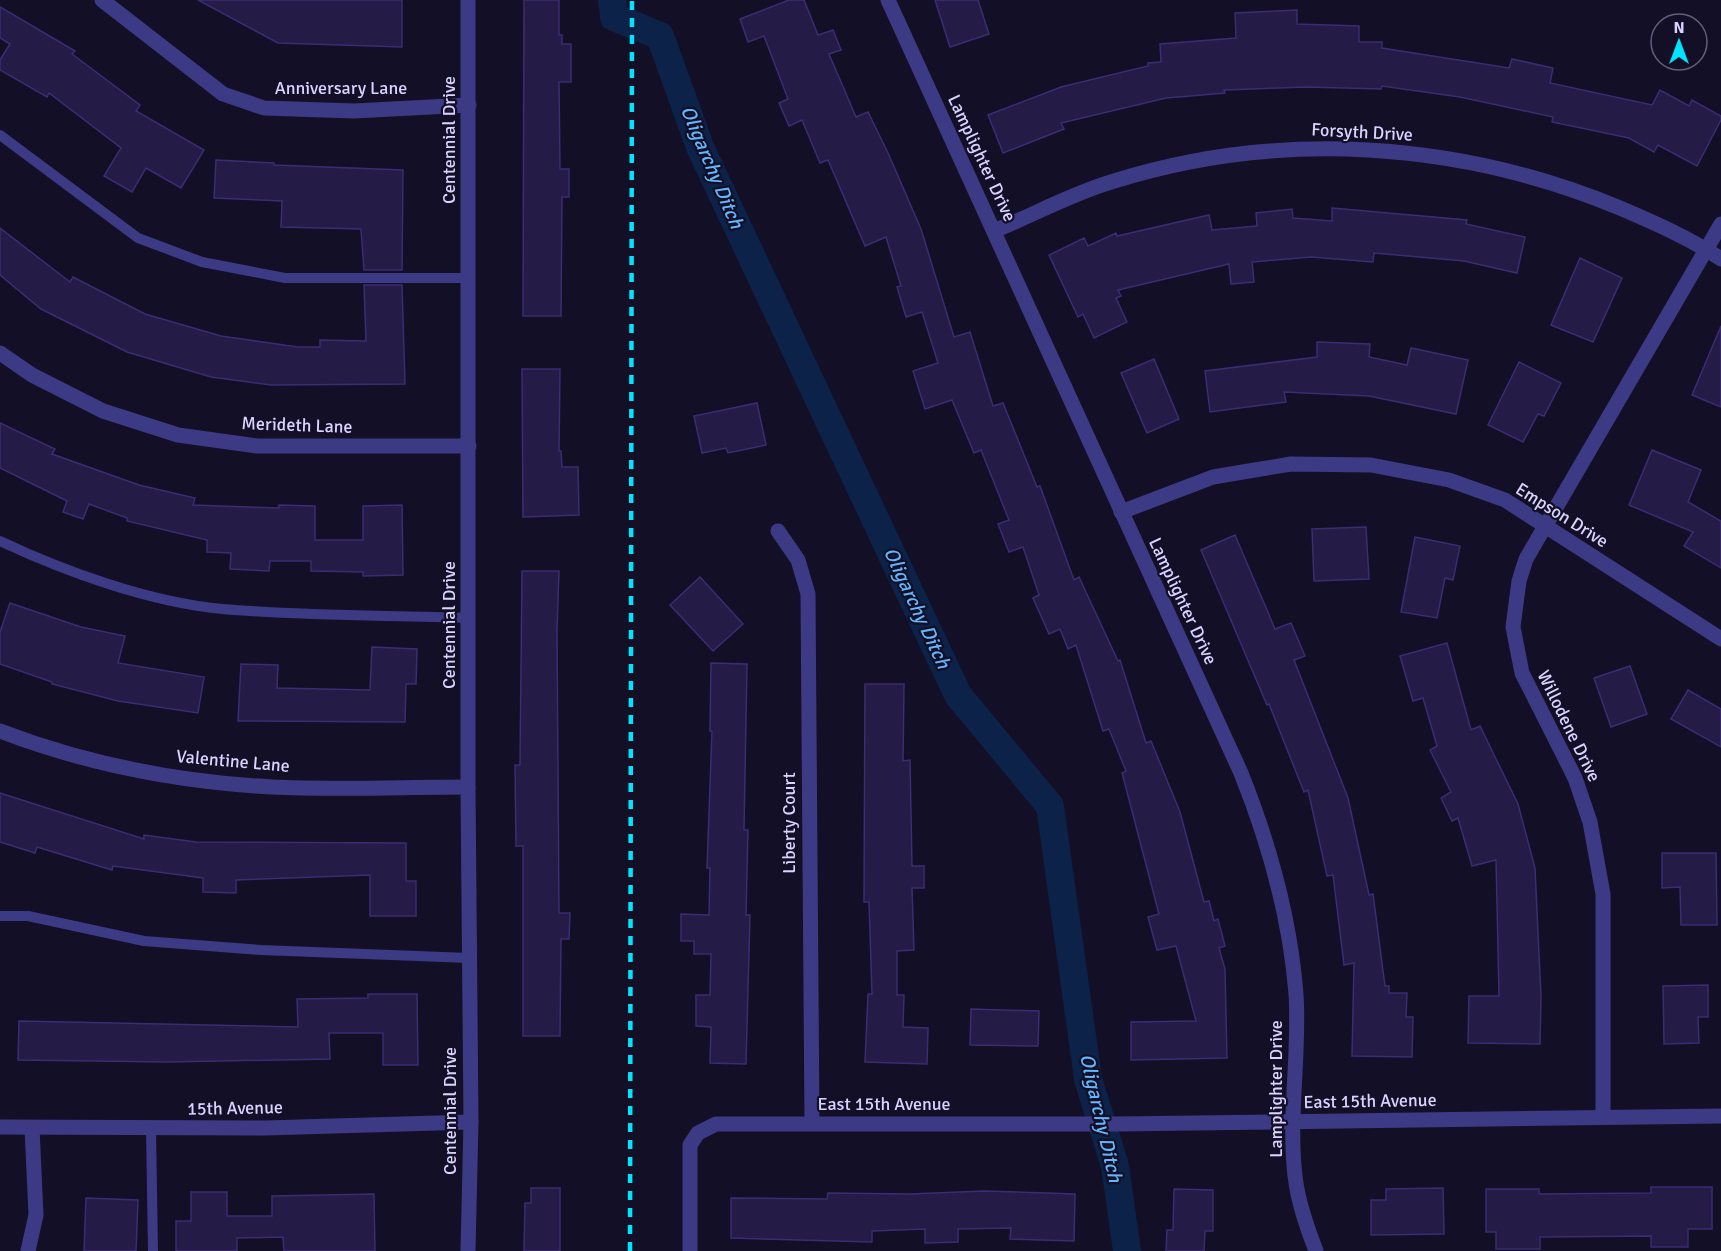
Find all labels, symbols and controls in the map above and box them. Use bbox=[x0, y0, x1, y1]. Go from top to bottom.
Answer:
north arrow bbox=[1649, 12, 1709, 72]
text: N bbox=[1673, 18, 1685, 38]
street label: Centennial Drive bbox=[438, 76, 460, 204]
street label: Anniversary Lane bbox=[275, 77, 407, 99]
street label: Lamplighter Drive bbox=[943, 91, 1021, 225]
water label: Oligarchy Ditch bbox=[675, 102, 750, 233]
street label: Forsyth Drive bbox=[1311, 118, 1413, 146]
street label: Merideth Lane bbox=[241, 412, 353, 438]
street label: Empson Drive bbox=[1511, 478, 1613, 552]
street label: Lamplighter Drive bbox=[1144, 534, 1222, 668]
water label: Oligarchy Ditch bbox=[878, 543, 957, 674]
street label: Centennial Drive bbox=[438, 561, 460, 689]
street label: Willodene Drive bbox=[1533, 667, 1605, 785]
street label: Valentine Lane bbox=[175, 745, 291, 777]
street label: Liberty Court bbox=[778, 772, 800, 874]
street label: Lamplighter Drive bbox=[1265, 1020, 1287, 1158]
street label: Centennial Drive bbox=[439, 1047, 461, 1175]
water label: Oligarchy Ditch bbox=[1074, 1051, 1128, 1186]
street label: East 15th Avenue bbox=[1303, 1089, 1437, 1113]
street label: East 15th Avenue bbox=[817, 1093, 951, 1115]
street label: 15th Avenue bbox=[187, 1096, 283, 1120]

